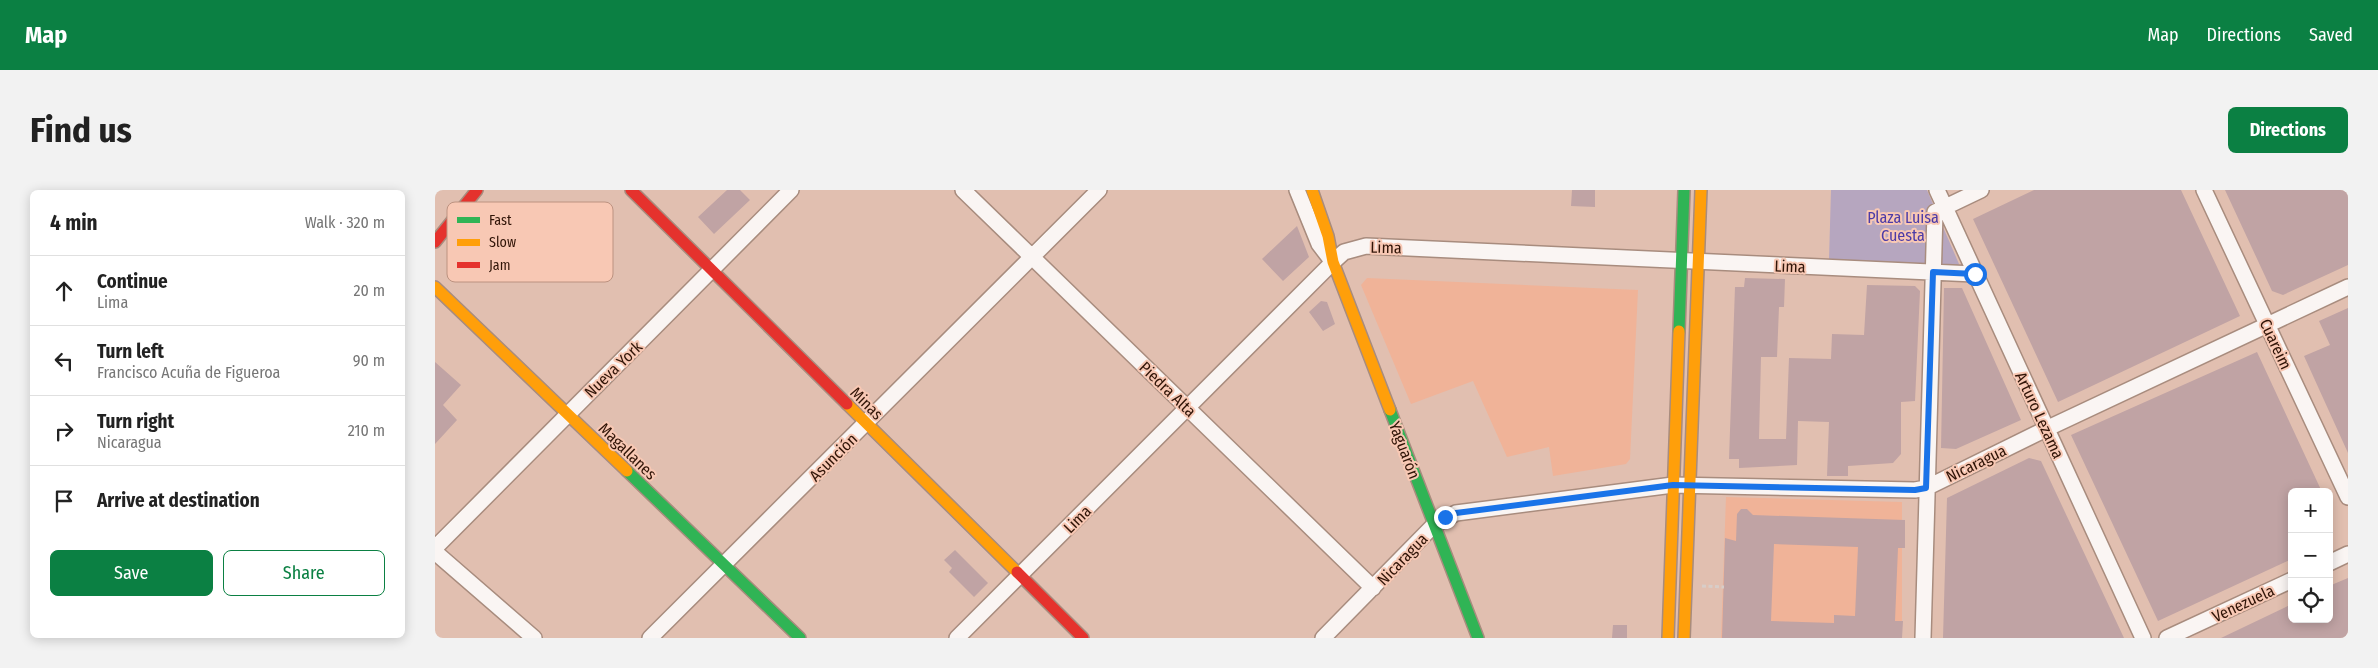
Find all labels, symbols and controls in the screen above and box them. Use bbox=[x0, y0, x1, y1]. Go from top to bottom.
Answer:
text: Map bbox=[25, 21, 67, 49]
text: Map bbox=[2147, 24, 2179, 46]
text: Directions bbox=[2207, 24, 2281, 46]
text: Saved bbox=[2309, 24, 2353, 46]
button: Directions bbox=[2228, 107, 2348, 153]
text: Find us bbox=[30, 109, 132, 151]
legend bbox=[447, 202, 613, 282]
park label: Plaza Luisa Cuesta bbox=[1867, 208, 1939, 245]
text: 4 min bbox=[50, 210, 98, 236]
text: Fast bbox=[489, 212, 512, 229]
text: Walk · 320 m bbox=[305, 213, 385, 232]
text: Slow bbox=[489, 234, 516, 251]
street label: Lima bbox=[1370, 238, 1402, 257]
street label: Lima bbox=[1774, 256, 1806, 277]
text: Jam bbox=[489, 257, 510, 274]
route start bbox=[1964, 263, 1987, 286]
text: Continue bbox=[97, 270, 168, 293]
icon: ahead bbox=[50, 277, 78, 305]
text: 20 m bbox=[354, 281, 385, 300]
text: Lima bbox=[97, 293, 128, 312]
street label: Cuareim bbox=[2256, 316, 2295, 372]
street label: Nueva York bbox=[581, 337, 647, 402]
text: Turn left bbox=[97, 340, 164, 363]
icon: left bbox=[50, 347, 78, 375]
text: 90 m bbox=[353, 351, 385, 370]
street label: Piedra Alta bbox=[1135, 358, 1200, 421]
text: Francisco Acuña de Figueroa bbox=[97, 363, 280, 382]
street label: Arturo Lezama bbox=[2011, 369, 2068, 462]
street label: Minas bbox=[846, 383, 887, 424]
text: Turn right bbox=[97, 410, 174, 433]
icon: right bbox=[50, 417, 78, 445]
street label: Magallanes bbox=[595, 419, 661, 484]
street label: Yaguarón bbox=[1385, 419, 1424, 482]
text: 210 m bbox=[348, 421, 385, 440]
street label: Asunción bbox=[806, 430, 861, 485]
text: Nicaragua bbox=[97, 433, 162, 452]
street label: Nicaragua bbox=[1943, 441, 2010, 486]
icon: arrive bbox=[50, 487, 78, 515]
map controls bbox=[2288, 488, 2333, 623]
button: + bbox=[2288, 488, 2333, 533]
text: Arrive at destination bbox=[97, 489, 260, 512]
street label: Lima bbox=[1060, 501, 1095, 537]
route end bbox=[1434, 506, 1457, 529]
street label: Nicaragua bbox=[1373, 529, 1432, 589]
button: − bbox=[2288, 533, 2333, 578]
button: Save bbox=[50, 550, 213, 596]
button: Share bbox=[223, 550, 385, 596]
button: locate bbox=[2288, 578, 2333, 623]
street label: Venezuela bbox=[2209, 581, 2277, 626]

